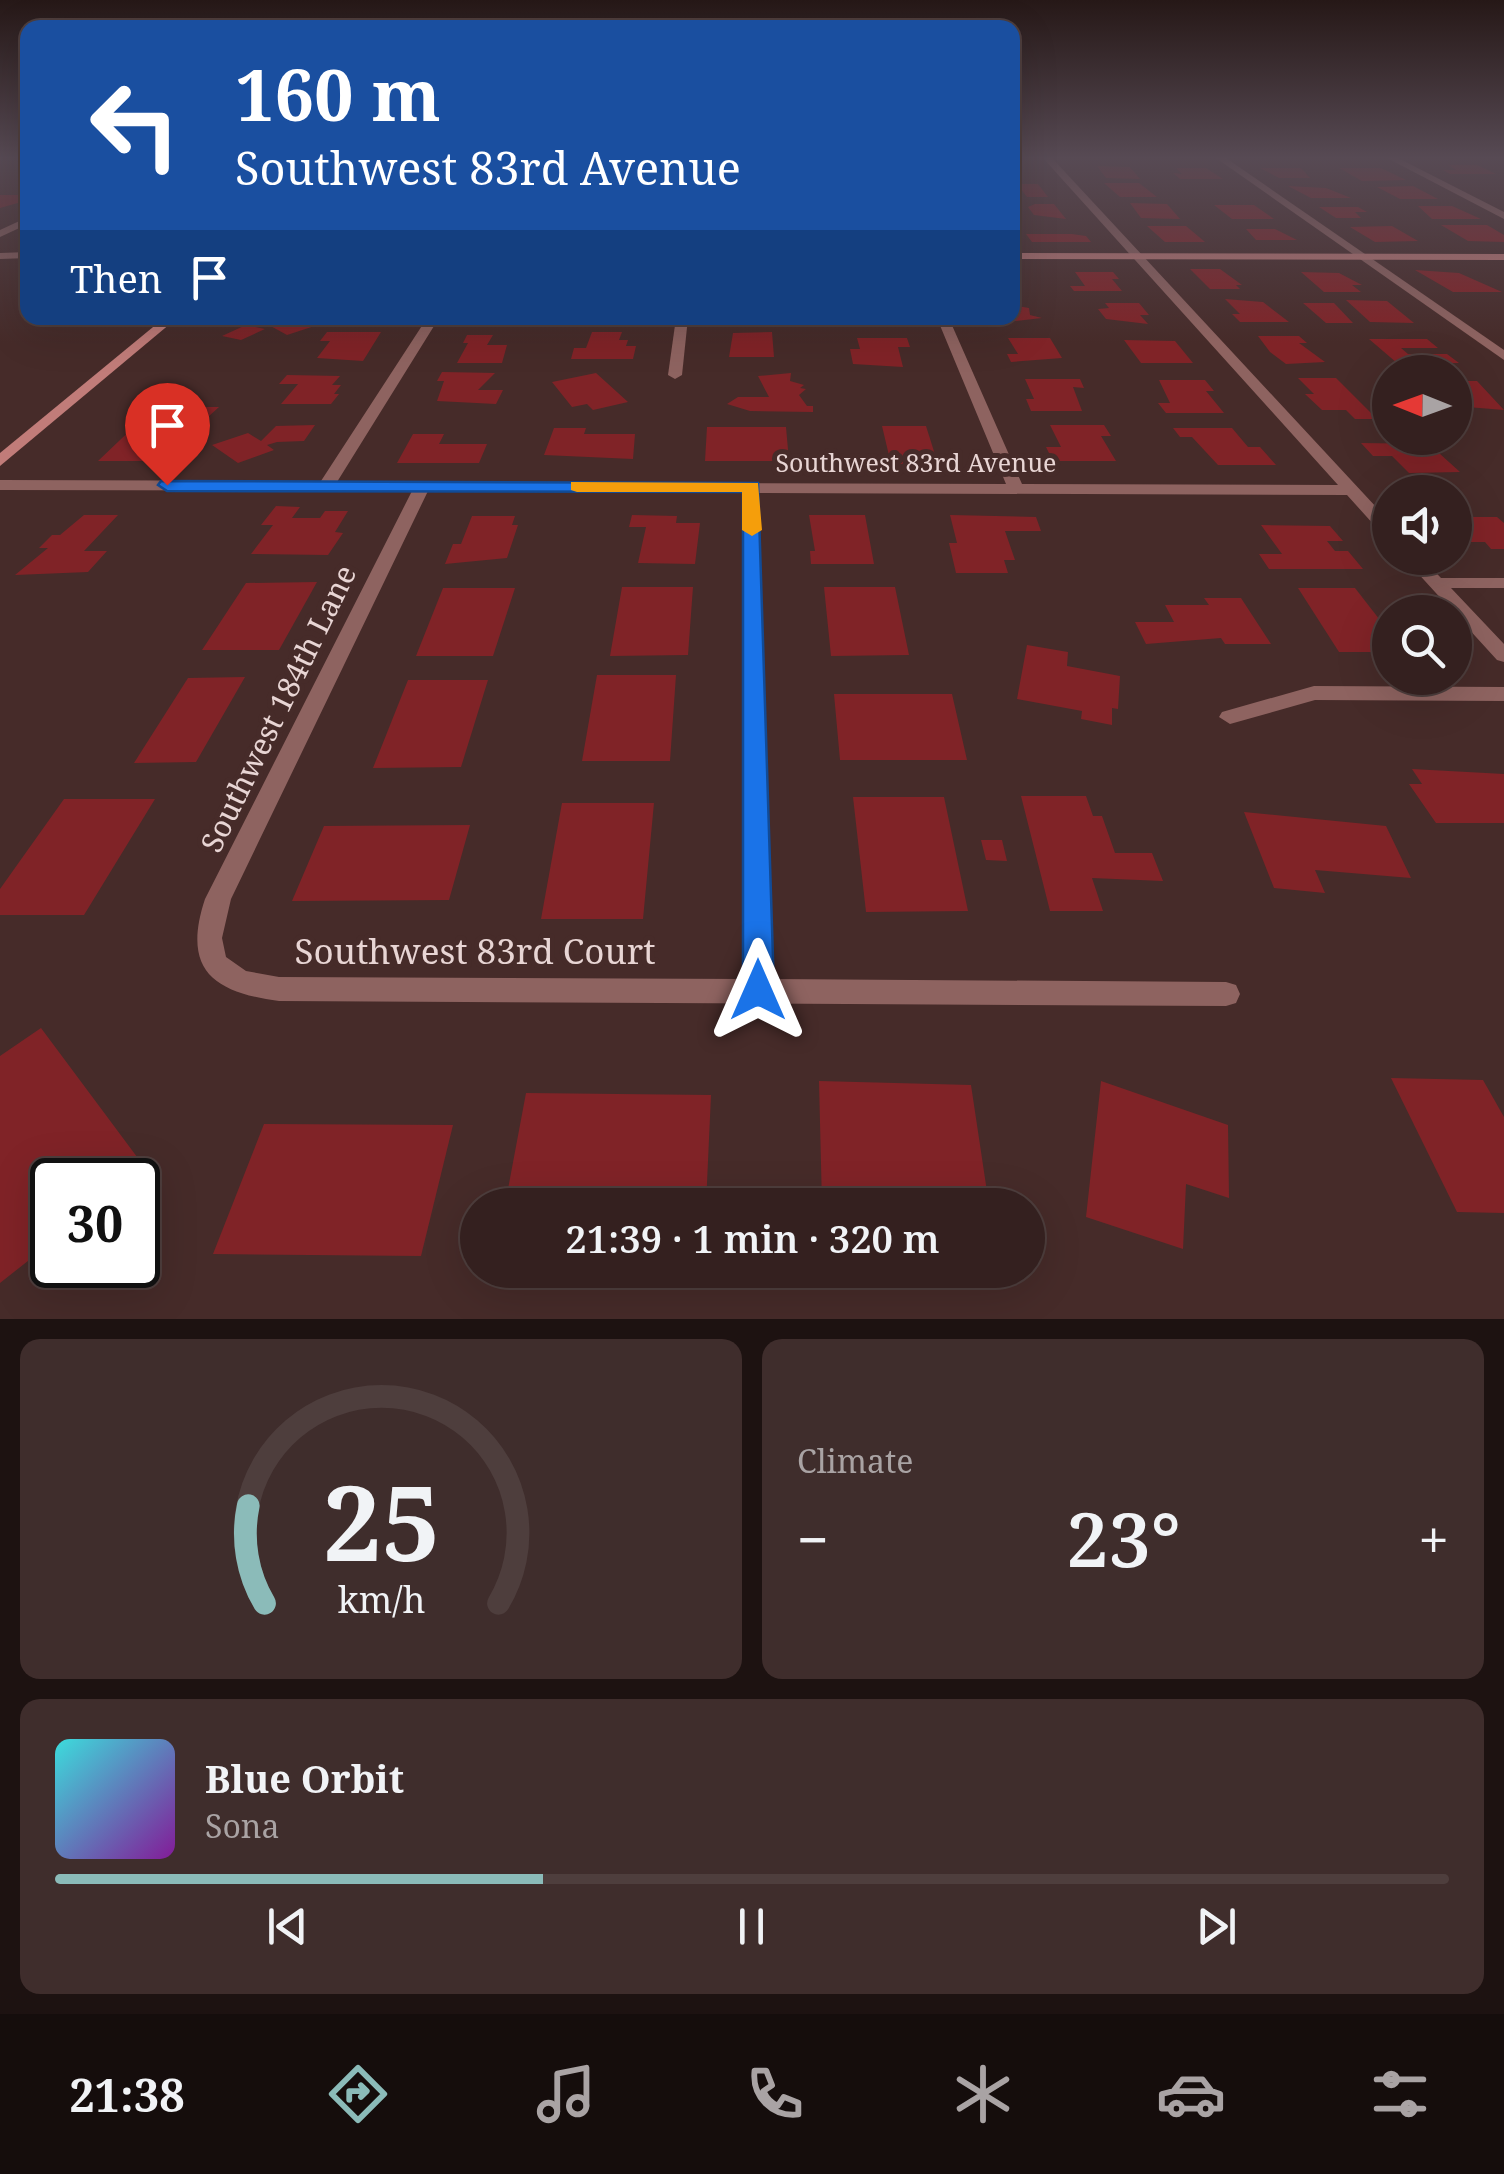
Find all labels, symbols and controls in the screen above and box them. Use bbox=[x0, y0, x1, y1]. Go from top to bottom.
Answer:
text: 160 m bbox=[235, 46, 441, 142]
icon: left bbox=[70, 60, 200, 190]
text: Southwest 83rd Avenue bbox=[235, 137, 741, 198]
icon: arrive bbox=[182, 250, 237, 305]
text: Then bbox=[70, 252, 162, 304]
north arrow bbox=[1372, 355, 1472, 455]
map controls bbox=[1372, 355, 1472, 695]
pin bbox=[125, 383, 210, 486]
icon: arrive bbox=[140, 398, 195, 453]
street label: Southwest 83rd Avenue bbox=[775, 445, 1057, 479]
button: sound bbox=[1372, 475, 1472, 575]
street label: Southwest 184th Lane bbox=[190, 558, 365, 859]
button: search bbox=[1372, 595, 1472, 695]
street label: Southwest 83rd Court bbox=[294, 927, 656, 974]
position arrow bbox=[706, 938, 810, 1042]
speed limit sign: 30 bbox=[30, 1158, 160, 1288]
text: 21:39 · 1 min · 320 m bbox=[565, 1212, 940, 1264]
text: Climate bbox=[797, 1439, 913, 1482]
text: 25 bbox=[322, 1450, 440, 1591]
text: 23° bbox=[1066, 1487, 1181, 1589]
text: − bbox=[797, 1501, 829, 1576]
text: + bbox=[1418, 1501, 1449, 1576]
text: km/h bbox=[337, 1575, 425, 1623]
text: Blue Orbit bbox=[205, 1752, 404, 1804]
text: Sona bbox=[205, 1804, 280, 1847]
icon: previous bbox=[260, 1899, 315, 1954]
icon: pause bbox=[724, 1899, 779, 1954]
icon: next bbox=[1189, 1899, 1244, 1954]
icon: directions bbox=[323, 2059, 393, 2129]
icon: music bbox=[531, 2059, 601, 2129]
icon: phone bbox=[740, 2059, 810, 2129]
icon: climate bbox=[948, 2059, 1018, 2129]
icon: car bbox=[1156, 2059, 1226, 2129]
icon: filters bbox=[1365, 2059, 1435, 2129]
text: 21:38 bbox=[69, 2064, 185, 2125]

